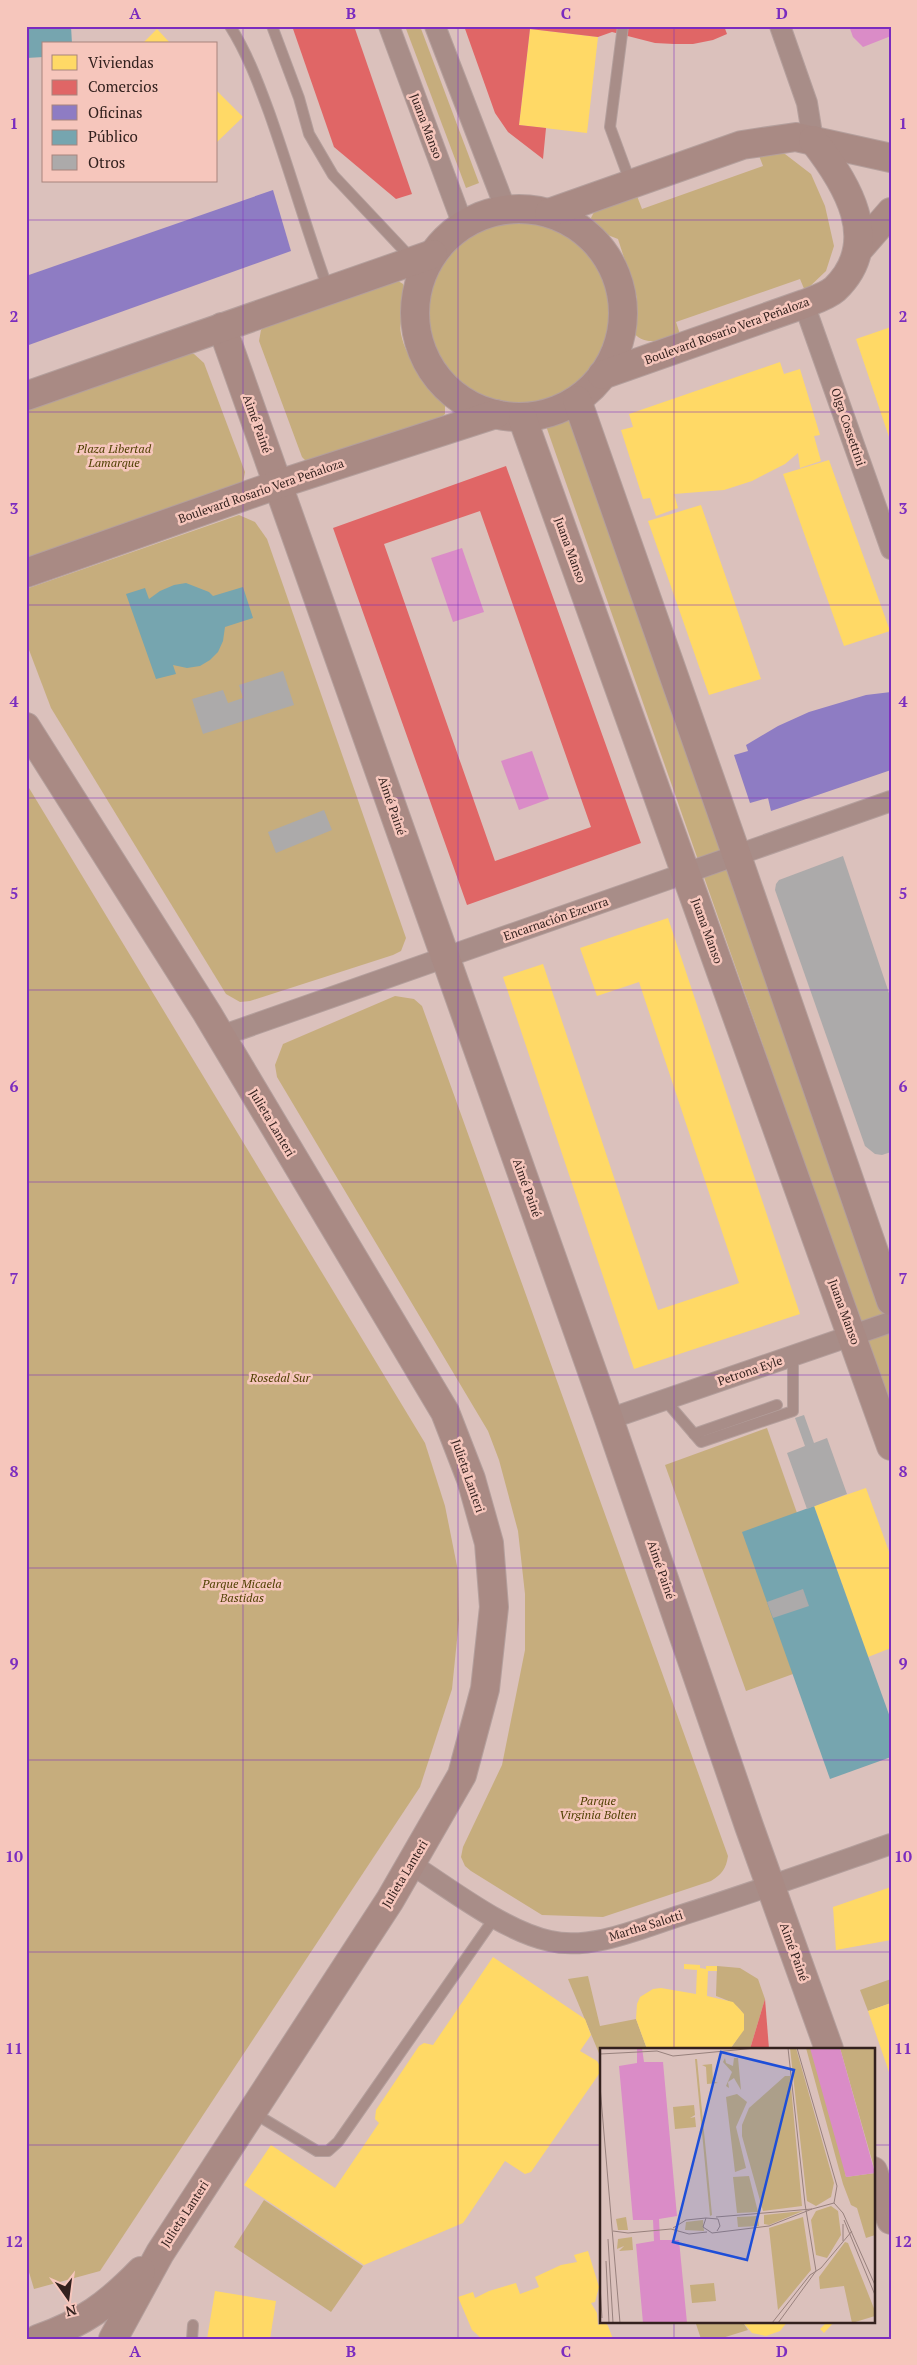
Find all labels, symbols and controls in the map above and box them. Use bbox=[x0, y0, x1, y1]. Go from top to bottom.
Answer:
text: A bbox=[129, 2, 141, 24]
text: B bbox=[346, 2, 356, 24]
text: C bbox=[561, 2, 571, 24]
text: D bbox=[776, 2, 788, 24]
legend bbox=[42, 42, 218, 182]
text: Viviendas bbox=[88, 52, 154, 72]
text: Comercios bbox=[88, 76, 158, 96]
street label: Juana Manso bbox=[407, 91, 446, 161]
text: Oficinas bbox=[88, 102, 143, 122]
text: 1 bbox=[9, 112, 19, 134]
text: 1 bbox=[898, 112, 908, 134]
text: Público bbox=[88, 126, 138, 146]
text: Otros bbox=[88, 152, 125, 172]
street label: Boulevard Rosario Vera Peñaloza bbox=[642, 294, 811, 367]
text: 2 bbox=[9, 305, 19, 327]
text: 2 bbox=[898, 305, 908, 327]
street label: Olga Cossettini bbox=[828, 386, 869, 468]
street label: Aimé Painé bbox=[240, 393, 275, 455]
park label: Plaza Libertad Lamarque bbox=[76, 441, 152, 470]
street label: Boulevard Rosario Vera Peñaloza bbox=[176, 455, 346, 526]
text: 3 bbox=[9, 497, 19, 519]
text: 3 bbox=[898, 497, 908, 519]
street label: Juana Manso bbox=[552, 515, 589, 585]
text: 4 bbox=[9, 690, 19, 712]
text: 4 bbox=[898, 690, 908, 712]
street label: Aimé Painé bbox=[375, 775, 410, 837]
text: 5 bbox=[9, 882, 19, 904]
text: 5 bbox=[898, 882, 908, 904]
street label: Encarnación Ezcurra bbox=[501, 894, 610, 944]
street label: Juana Manso bbox=[689, 896, 726, 966]
text: 6 bbox=[9, 1075, 19, 1097]
text: 6 bbox=[898, 1075, 908, 1097]
street label: Julieta Lanteri bbox=[246, 1086, 299, 1160]
street label: Aimé Painé bbox=[510, 1157, 545, 1219]
text: 7 bbox=[9, 1267, 19, 1289]
text: 7 bbox=[898, 1267, 908, 1289]
street label: Juana Manso bbox=[826, 1277, 863, 1347]
street label: Petrona Eyle bbox=[716, 1352, 784, 1389]
park label: Rosedal Sur bbox=[249, 1370, 312, 1385]
street label: Julieta Lanteri bbox=[449, 1437, 488, 1515]
text: 8 bbox=[9, 1460, 19, 1482]
text: 8 bbox=[898, 1460, 908, 1482]
street label: Aimé Painé bbox=[644, 1539, 679, 1601]
park label: Parque Micaela Bastidas bbox=[201, 1576, 282, 1605]
text: 9 bbox=[9, 1652, 19, 1674]
text: 9 bbox=[898, 1652, 908, 1674]
park label: Parque Virginia Bolten bbox=[559, 1793, 637, 1822]
street label: Julieta Lanteri bbox=[379, 1837, 431, 1910]
text: 10 bbox=[5, 1845, 23, 1867]
text: 10 bbox=[894, 1845, 912, 1867]
street label: Martha Salotti bbox=[607, 1907, 685, 1944]
street label: Aimé Painé bbox=[777, 1921, 812, 1983]
text: 11 bbox=[5, 2037, 23, 2059]
text: 11 bbox=[894, 2037, 912, 2059]
inset map bbox=[600, 2048, 874, 2322]
street label: Julieta Lanteri bbox=[158, 2177, 212, 2250]
text: 12 bbox=[5, 2230, 23, 2252]
text: 12 bbox=[894, 2230, 912, 2252]
north arrow bbox=[42, 2272, 92, 2322]
text: N bbox=[63, 2301, 79, 2322]
text: A bbox=[129, 2340, 141, 2362]
text: B bbox=[346, 2340, 356, 2362]
text: C bbox=[561, 2340, 571, 2362]
text: D bbox=[776, 2340, 788, 2362]

